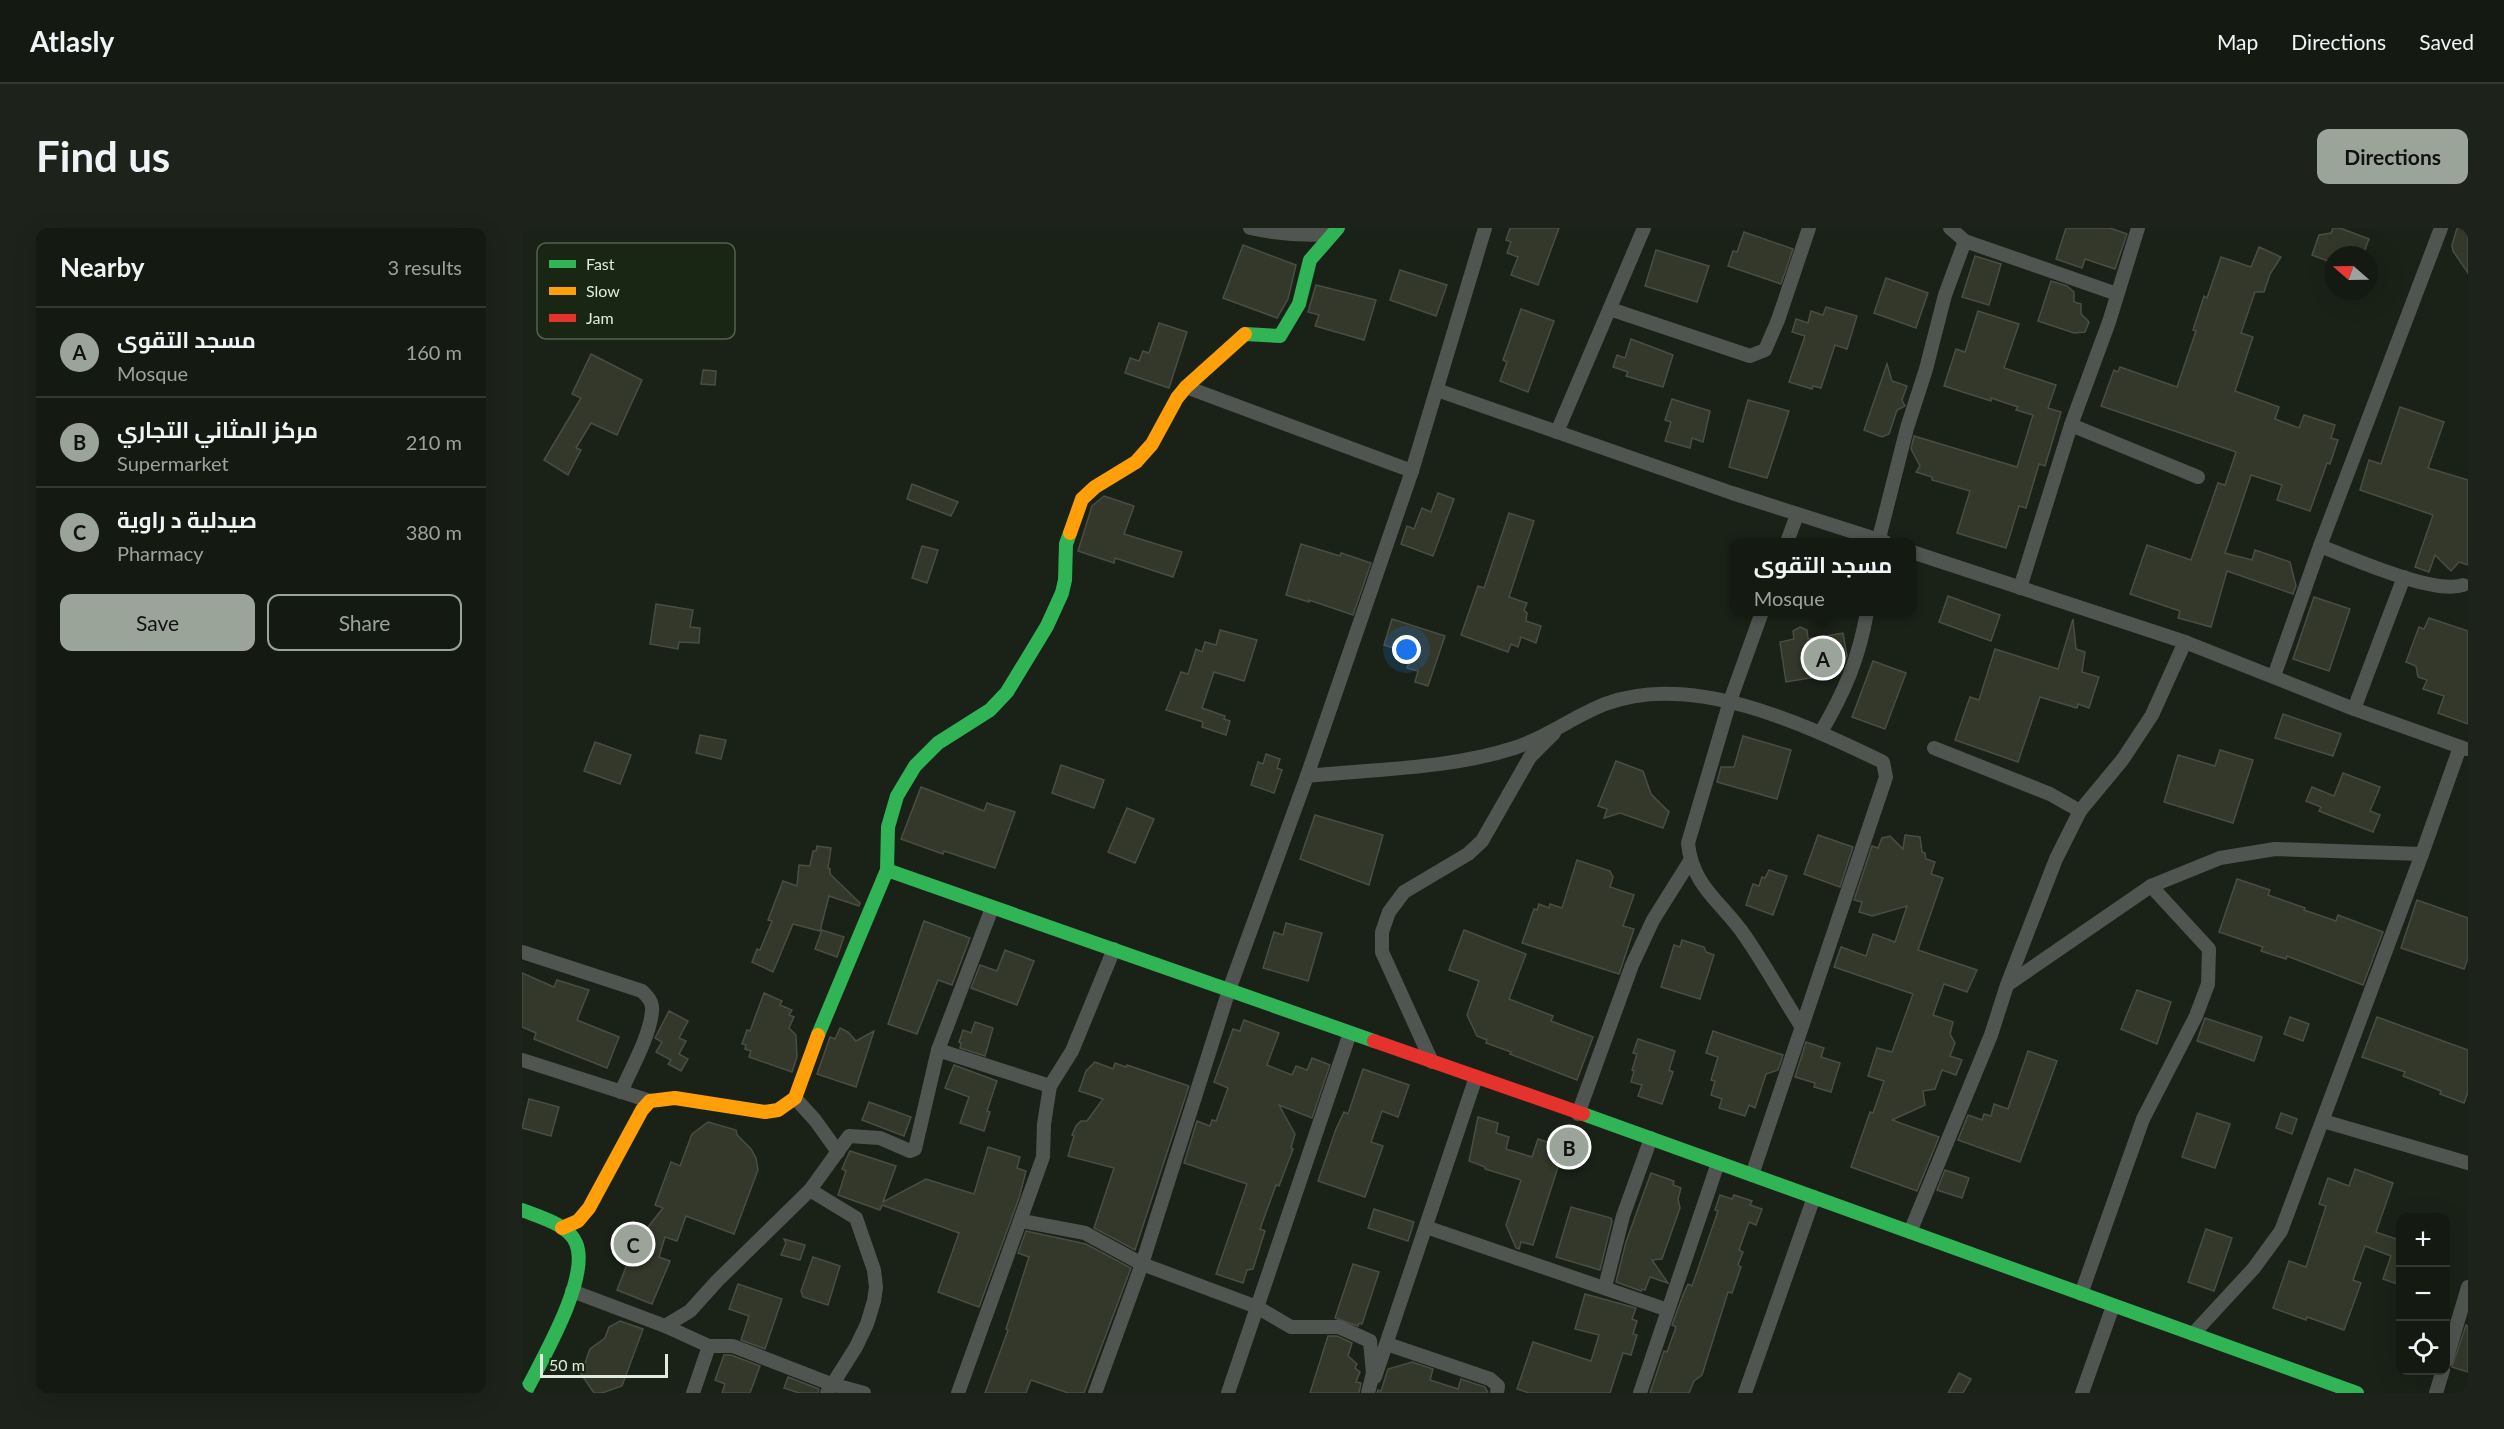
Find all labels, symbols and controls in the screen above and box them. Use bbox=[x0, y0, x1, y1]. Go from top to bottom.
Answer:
text: Atlasly bbox=[30, 24, 114, 58]
text: Map bbox=[2217, 29, 2258, 54]
text: Directions bbox=[2291, 29, 2386, 54]
text: Saved bbox=[2419, 29, 2474, 54]
button: Directions bbox=[2317, 129, 2468, 184]
text: Find us bbox=[36, 131, 170, 181]
legend bbox=[537, 243, 735, 339]
north arrow bbox=[2324, 246, 2378, 300]
text: Nearby bbox=[60, 251, 145, 283]
text: Fast bbox=[586, 254, 615, 273]
text: 3 results bbox=[387, 255, 462, 279]
text: Slow bbox=[586, 281, 620, 300]
text: Jam bbox=[586, 308, 614, 327]
text: مسجد التقوى bbox=[117, 326, 256, 353]
text: A bbox=[73, 340, 86, 364]
text: 160 m bbox=[406, 340, 462, 364]
text: Mosque bbox=[117, 361, 188, 385]
text: مركز المثاني التجاري bbox=[117, 416, 318, 443]
text: B bbox=[73, 430, 86, 454]
text: 210 m bbox=[406, 430, 462, 454]
text: Supermarket bbox=[117, 451, 229, 475]
text: صيدلية د راوية bbox=[117, 506, 257, 533]
text: C bbox=[73, 520, 86, 544]
text: 380 m bbox=[406, 520, 462, 544]
popup bbox=[1730, 538, 1916, 616]
text: Pharmacy bbox=[117, 541, 204, 565]
text: مسجد التقوى bbox=[1754, 551, 1892, 578]
text: Mosque bbox=[1754, 586, 1825, 610]
button: Save bbox=[60, 594, 255, 651]
button: Share bbox=[267, 594, 462, 651]
your location bbox=[1392, 635, 1421, 664]
pin: A bbox=[1804, 636, 1842, 680]
pin: B bbox=[1550, 1124, 1588, 1170]
map controls bbox=[2396, 1213, 2450, 1375]
button: + bbox=[2396, 1213, 2450, 1267]
pin: C bbox=[614, 1222, 652, 1266]
button: − bbox=[2396, 1267, 2450, 1321]
button: locate bbox=[2396, 1321, 2450, 1375]
scale bar bbox=[540, 1351, 668, 1378]
text: 50 m bbox=[549, 1355, 585, 1374]

